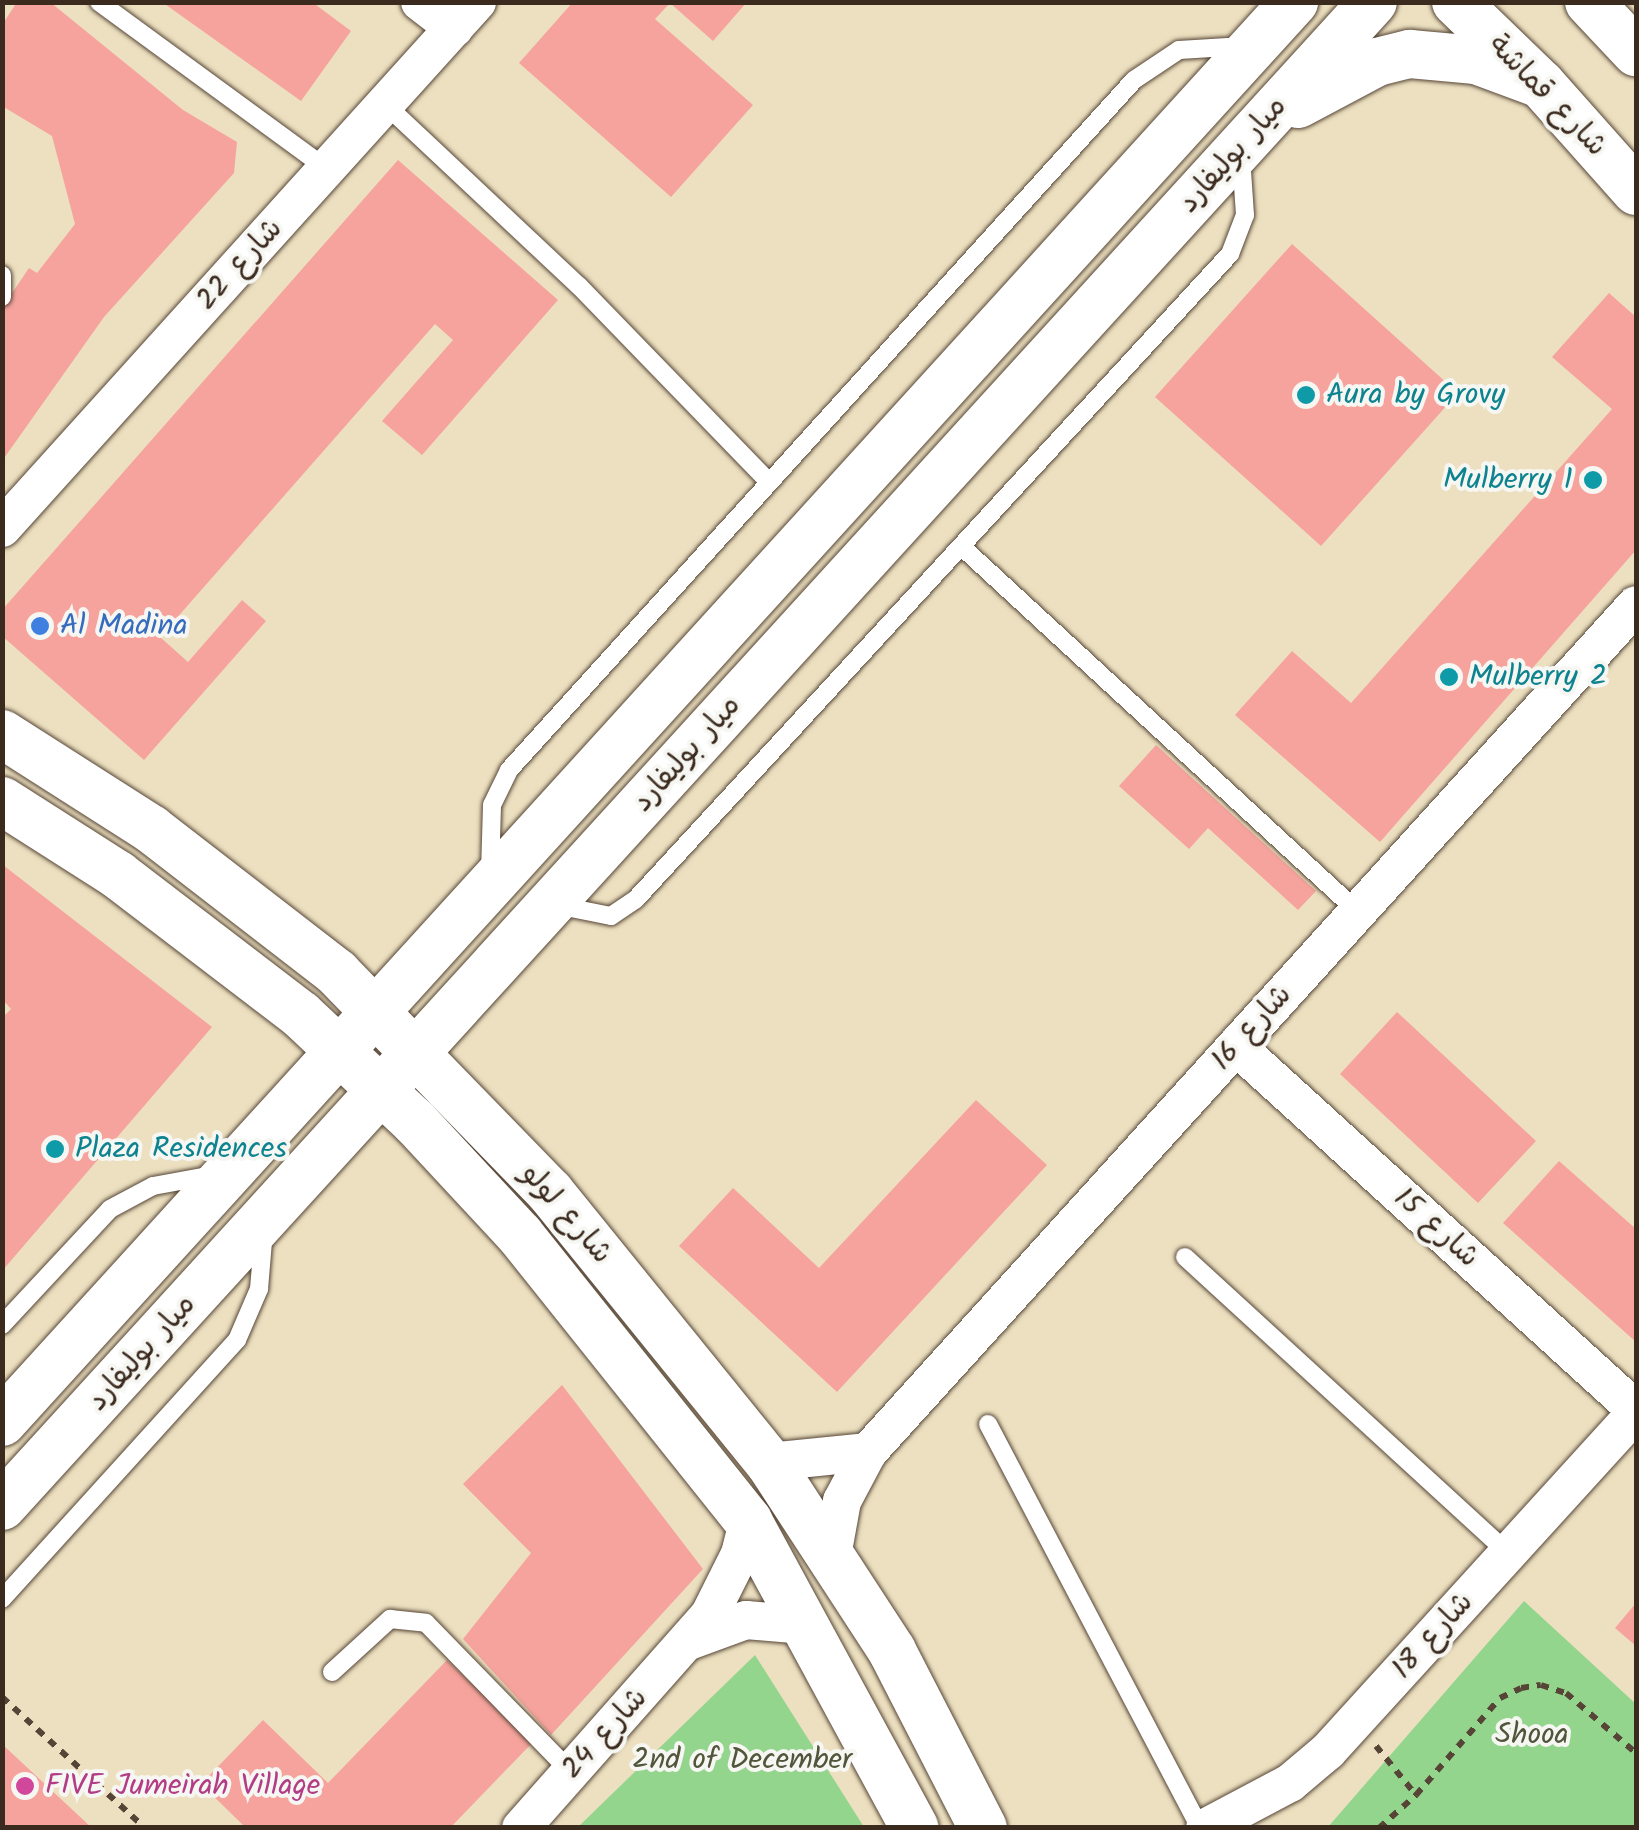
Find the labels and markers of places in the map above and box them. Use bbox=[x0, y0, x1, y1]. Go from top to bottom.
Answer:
place label: Aura by Grovy bbox=[1326, 377, 1505, 413]
marker: Aura by Grovy bbox=[1295, 384, 1317, 406]
place label: Mulberry 1 bbox=[1443, 462, 1573, 498]
marker: Mulberry 1 bbox=[1582, 469, 1604, 491]
place label: Al Madina bbox=[60, 608, 188, 644]
marker: Al Madina bbox=[29, 615, 51, 637]
place label: Mulberry 2 bbox=[1469, 659, 1607, 695]
marker: Mulberry 2 bbox=[1438, 666, 1460, 688]
place label: Plaza Residences bbox=[75, 1131, 287, 1167]
marker: Plaza Residences bbox=[44, 1138, 66, 1160]
place label: FIVE Jumeirah Village bbox=[45, 1768, 320, 1804]
marker: FIVE Jumeirah Village bbox=[14, 1775, 36, 1797]

